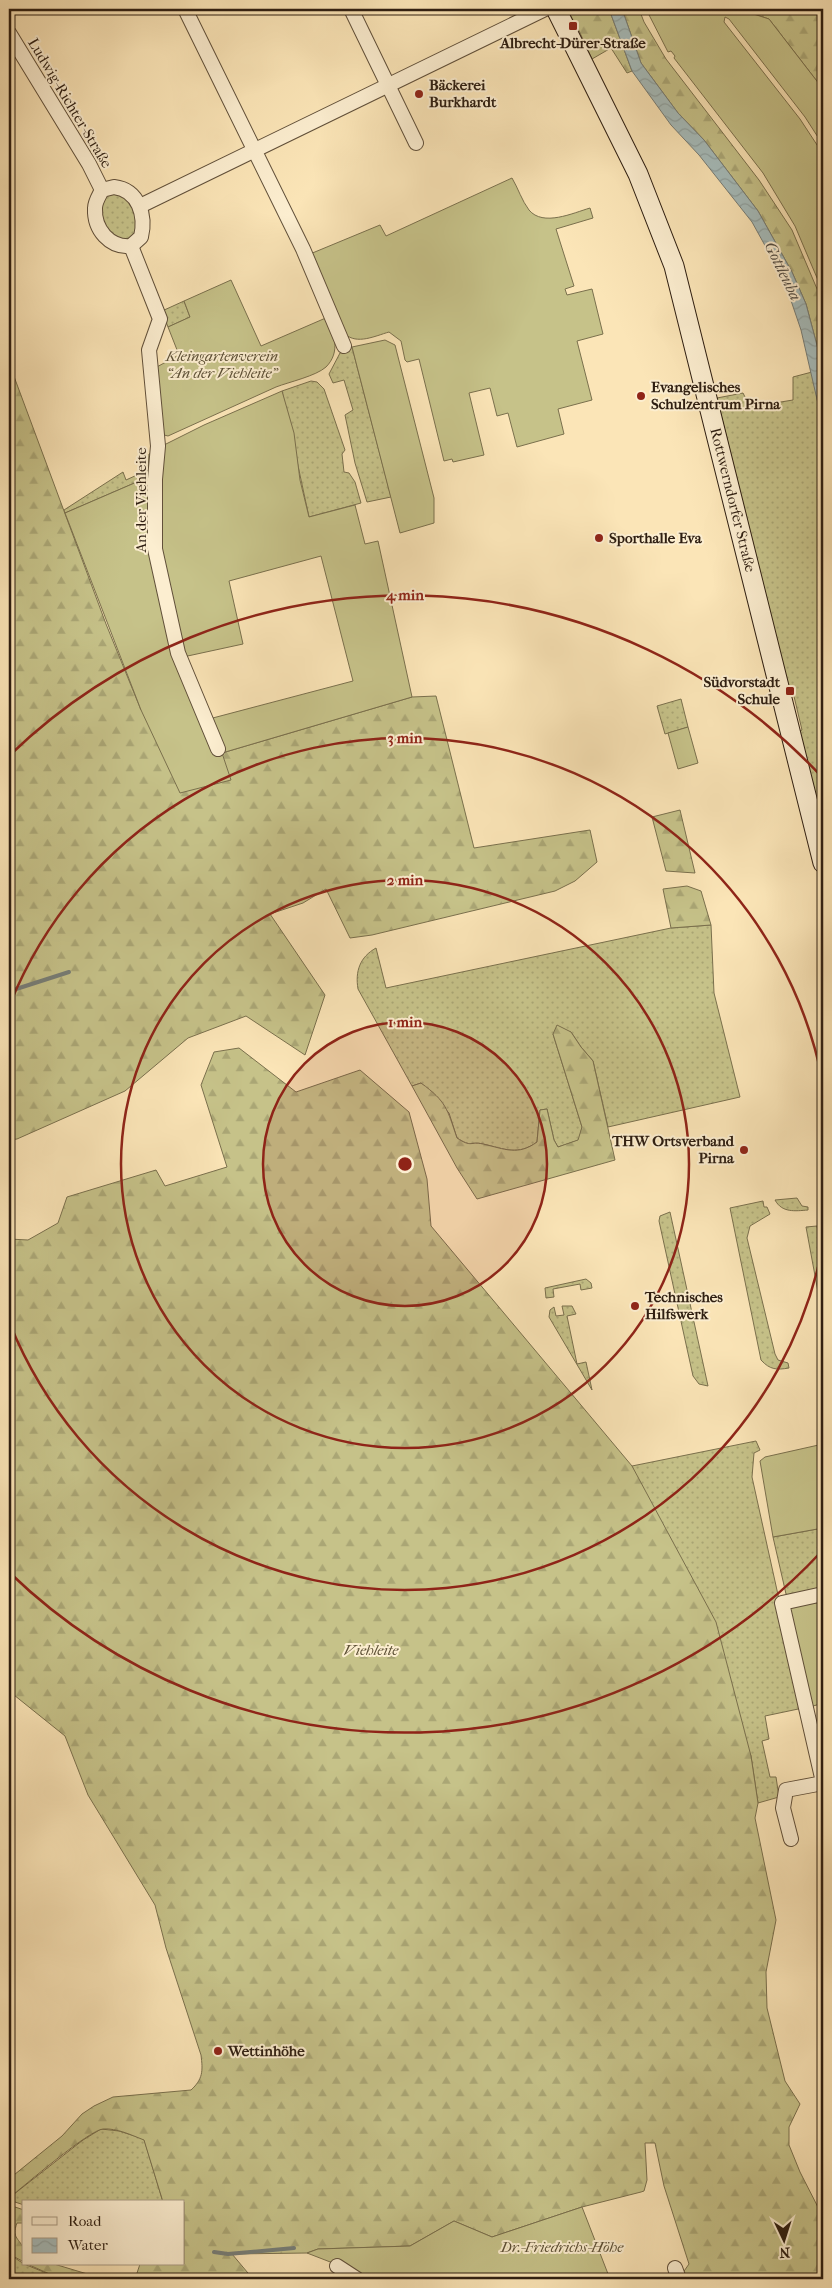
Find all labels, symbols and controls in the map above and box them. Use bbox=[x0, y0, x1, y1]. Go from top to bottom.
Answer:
marker: Albrecht-Dürer-Straße bbox=[567, 20, 579, 32]
place label: Albrecht-Dürer-Straße bbox=[499, 34, 646, 52]
street label: Ludwig-Richter-Straße bbox=[24, 35, 116, 172]
place label: Bäckerei Burkhardt bbox=[429, 76, 497, 111]
marker: Bäckerei Burkhardt bbox=[413, 88, 425, 100]
water label: Gottleuba bbox=[761, 238, 805, 304]
park label: Kleingartenverein “An der Viehleite" bbox=[165, 347, 279, 382]
place label: Evangelisches Schulzentrum Pirna bbox=[651, 378, 781, 413]
marker: Evangelisches Schulzentrum Pirna bbox=[635, 390, 647, 402]
street label: Rottwerndorfer Straße bbox=[706, 426, 760, 575]
street label: An der Viehleite bbox=[132, 447, 150, 554]
place label: Sporthalle Eva bbox=[609, 529, 703, 547]
marker: Sporthalle Eva bbox=[593, 532, 605, 544]
text: 4 min bbox=[385, 586, 424, 604]
place label: Südvorstadt Schule bbox=[703, 673, 781, 708]
marker: Südvorstadt Schule bbox=[784, 685, 796, 697]
text: 3 min bbox=[388, 729, 423, 747]
text: 2 min bbox=[387, 871, 424, 889]
text: 1 min bbox=[388, 1013, 422, 1031]
place label: THW Ortsverband Pirna bbox=[611, 1132, 735, 1167]
marker: THW Ortsverband Pirna bbox=[738, 1144, 750, 1156]
centre of rings bbox=[396, 1155, 414, 1173]
place label: Technisches Hilfswerk bbox=[644, 1288, 723, 1323]
marker: Technisches Hilfswerk bbox=[629, 1300, 641, 1312]
park label: Viehleite bbox=[344, 1641, 399, 1659]
place label: Wettinhöhe bbox=[227, 2042, 305, 2060]
marker: Wettinhöhe bbox=[212, 2045, 224, 2057]
legend bbox=[22, 2200, 185, 2266]
text: Road bbox=[68, 2212, 102, 2230]
north arrow bbox=[760, 2216, 810, 2266]
text: Water bbox=[67, 2236, 108, 2254]
park label: Dr.-Friedrichs-Höhe bbox=[500, 2238, 624, 2256]
text: N bbox=[779, 2244, 791, 2261]

